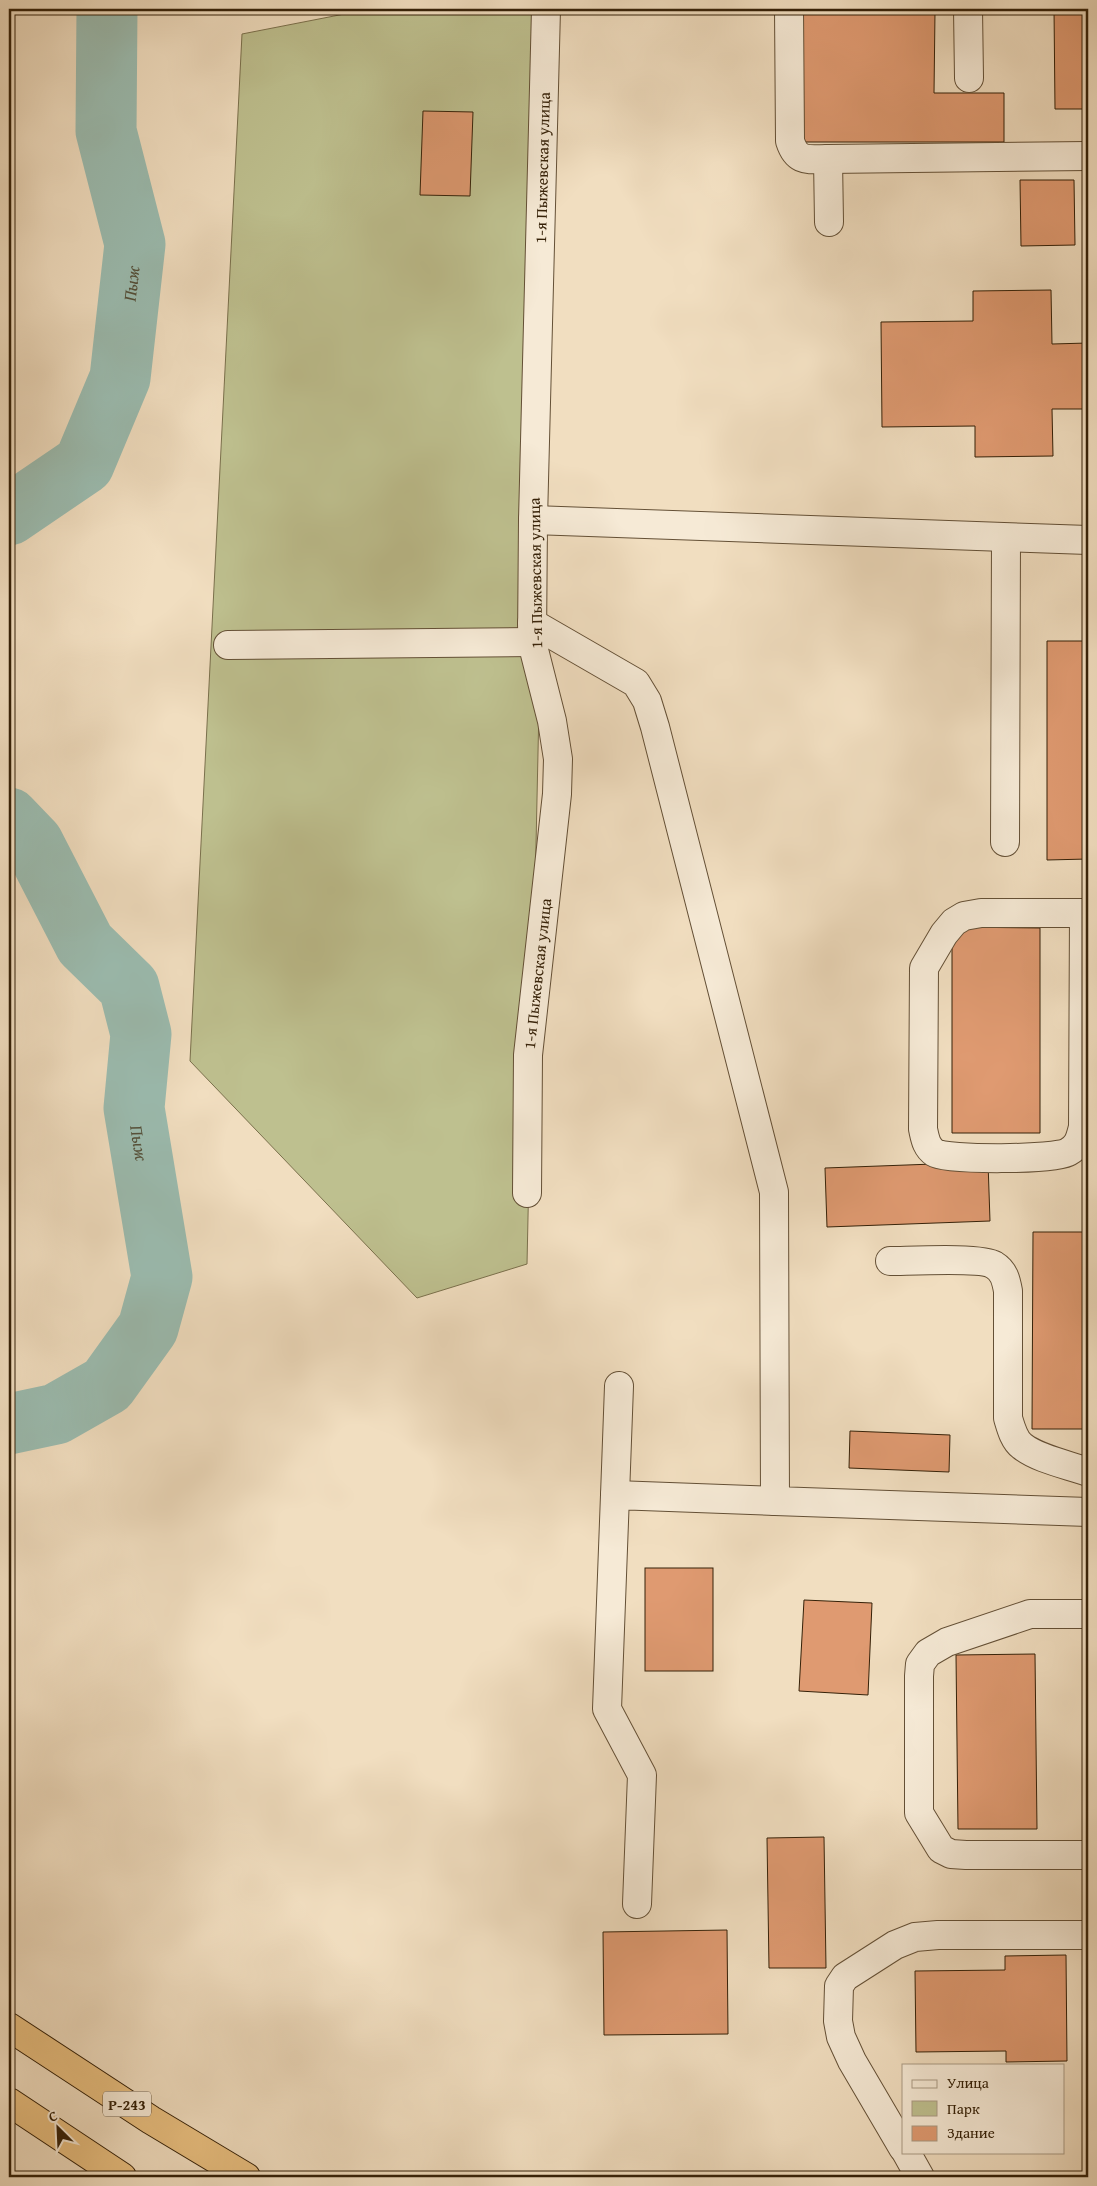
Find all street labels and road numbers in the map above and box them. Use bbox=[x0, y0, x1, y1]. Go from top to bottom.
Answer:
street label: 1-я Пыжевская улица bbox=[528, 91, 556, 244]
street label: 1-я Пыжевская улица bbox=[522, 497, 548, 649]
street label: 1-я Пыжевская улица bbox=[517, 897, 557, 1050]
road number: Р-243 bbox=[103, 2092, 151, 2116]

